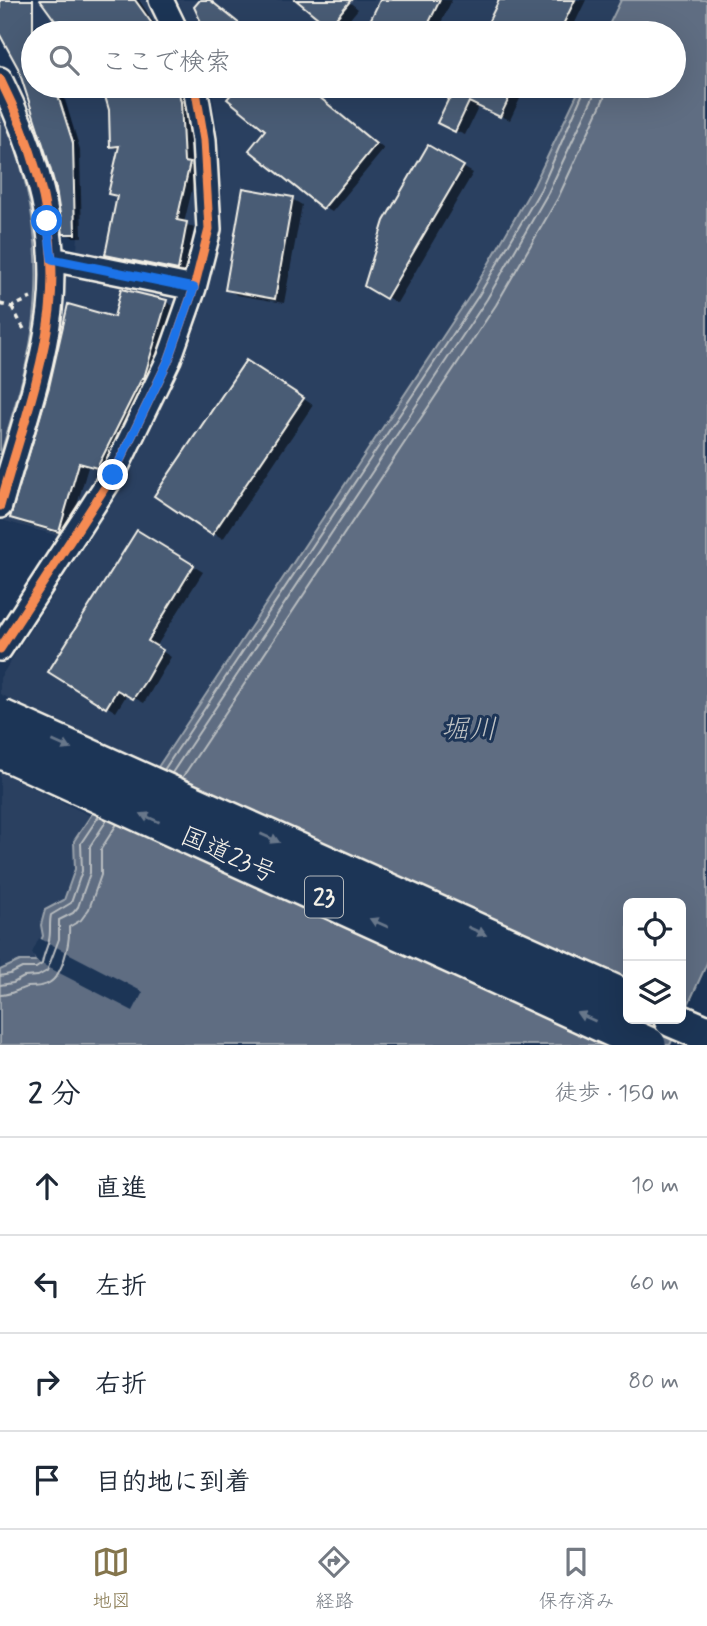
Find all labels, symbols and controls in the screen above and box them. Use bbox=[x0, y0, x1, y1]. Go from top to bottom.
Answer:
search box bbox=[21, 21, 686, 98]
icon: search bbox=[45, 41, 83, 79]
text: ここで検索 bbox=[101, 46, 231, 80]
route start bbox=[31, 205, 62, 236]
route end bbox=[97, 459, 128, 490]
water label: 堀川 bbox=[441, 712, 497, 749]
one-way arrow bbox=[52, 739, 72, 751]
one-way arrow bbox=[140, 812, 160, 824]
street label: 国道23号 bbox=[175, 820, 282, 892]
one-way arrow bbox=[260, 832, 280, 844]
road number: 23 bbox=[305, 876, 343, 917]
map controls bbox=[623, 898, 686, 1024]
button: locate bbox=[623, 898, 686, 961]
one-way arrow bbox=[369, 917, 389, 928]
one-way arrow bbox=[467, 926, 488, 937]
button: layers bbox=[623, 961, 686, 1024]
one-way arrow bbox=[576, 1011, 596, 1023]
text: 2 分 bbox=[28, 1075, 81, 1114]
text: 徒歩 · 150 m bbox=[554, 1079, 679, 1109]
icon: ahead bbox=[28, 1167, 66, 1205]
text: 10 m bbox=[631, 1171, 679, 1201]
text: 直進 bbox=[95, 1172, 147, 1206]
icon: left bbox=[28, 1265, 66, 1303]
text: 60 m bbox=[630, 1269, 679, 1299]
text: 左折 bbox=[95, 1270, 147, 1304]
icon: right bbox=[28, 1363, 66, 1401]
text: 80 m bbox=[628, 1367, 679, 1397]
text: 右折 bbox=[95, 1368, 147, 1402]
icon: arrive bbox=[28, 1461, 66, 1499]
text: 目的地に到着 bbox=[95, 1466, 251, 1500]
tab: 地図 bbox=[92, 1543, 131, 1614]
tab: 経路 bbox=[315, 1543, 354, 1614]
tab: 保存済み bbox=[538, 1543, 615, 1614]

